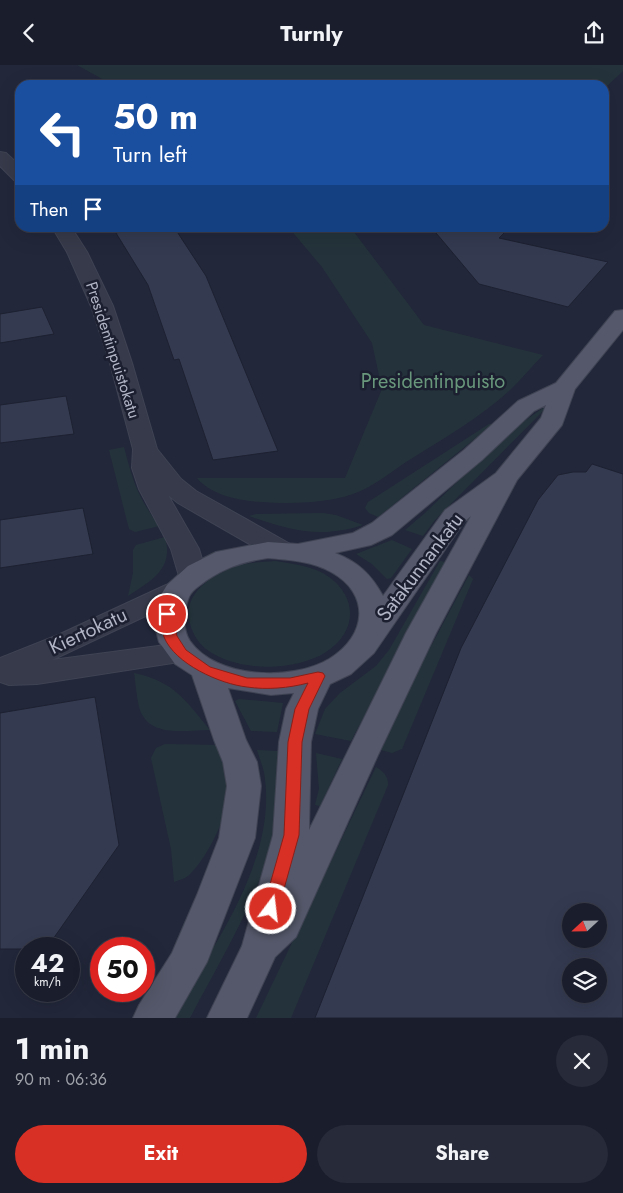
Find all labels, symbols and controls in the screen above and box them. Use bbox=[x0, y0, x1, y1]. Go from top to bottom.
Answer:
text: Turnly bbox=[280, 17, 343, 49]
icon: back bbox=[15, 19, 43, 47]
icon: share bbox=[580, 19, 608, 47]
text: 50 m bbox=[113, 92, 198, 142]
icon: left bbox=[30, 100, 95, 165]
text: Turn left bbox=[113, 138, 187, 170]
icon: arrive bbox=[79, 195, 107, 223]
text: Then bbox=[30, 196, 69, 223]
street label: Presidentinpuistokatu bbox=[80, 279, 146, 421]
park label: Presidentinpuisto bbox=[361, 367, 505, 396]
street label: Satakunnankatu bbox=[370, 507, 470, 627]
pin bbox=[146, 593, 188, 635]
street label: Kiertokatu bbox=[44, 600, 132, 662]
icon: arrive bbox=[153, 600, 181, 628]
position arrow bbox=[244, 882, 296, 934]
north arrow bbox=[562, 903, 608, 947]
map controls bbox=[562, 903, 607, 1003]
speed limit sign: 50 bbox=[90, 937, 155, 1002]
text: 42 bbox=[31, 945, 64, 981]
button: layers bbox=[562, 958, 607, 1003]
text: km/h bbox=[34, 973, 61, 991]
text: 1 min bbox=[15, 1027, 89, 1070]
button: close bbox=[556, 1035, 608, 1087]
text: 90 m · 06:36 bbox=[15, 1068, 107, 1091]
button: Exit bbox=[15, 1125, 307, 1183]
button: Share bbox=[317, 1125, 608, 1183]

